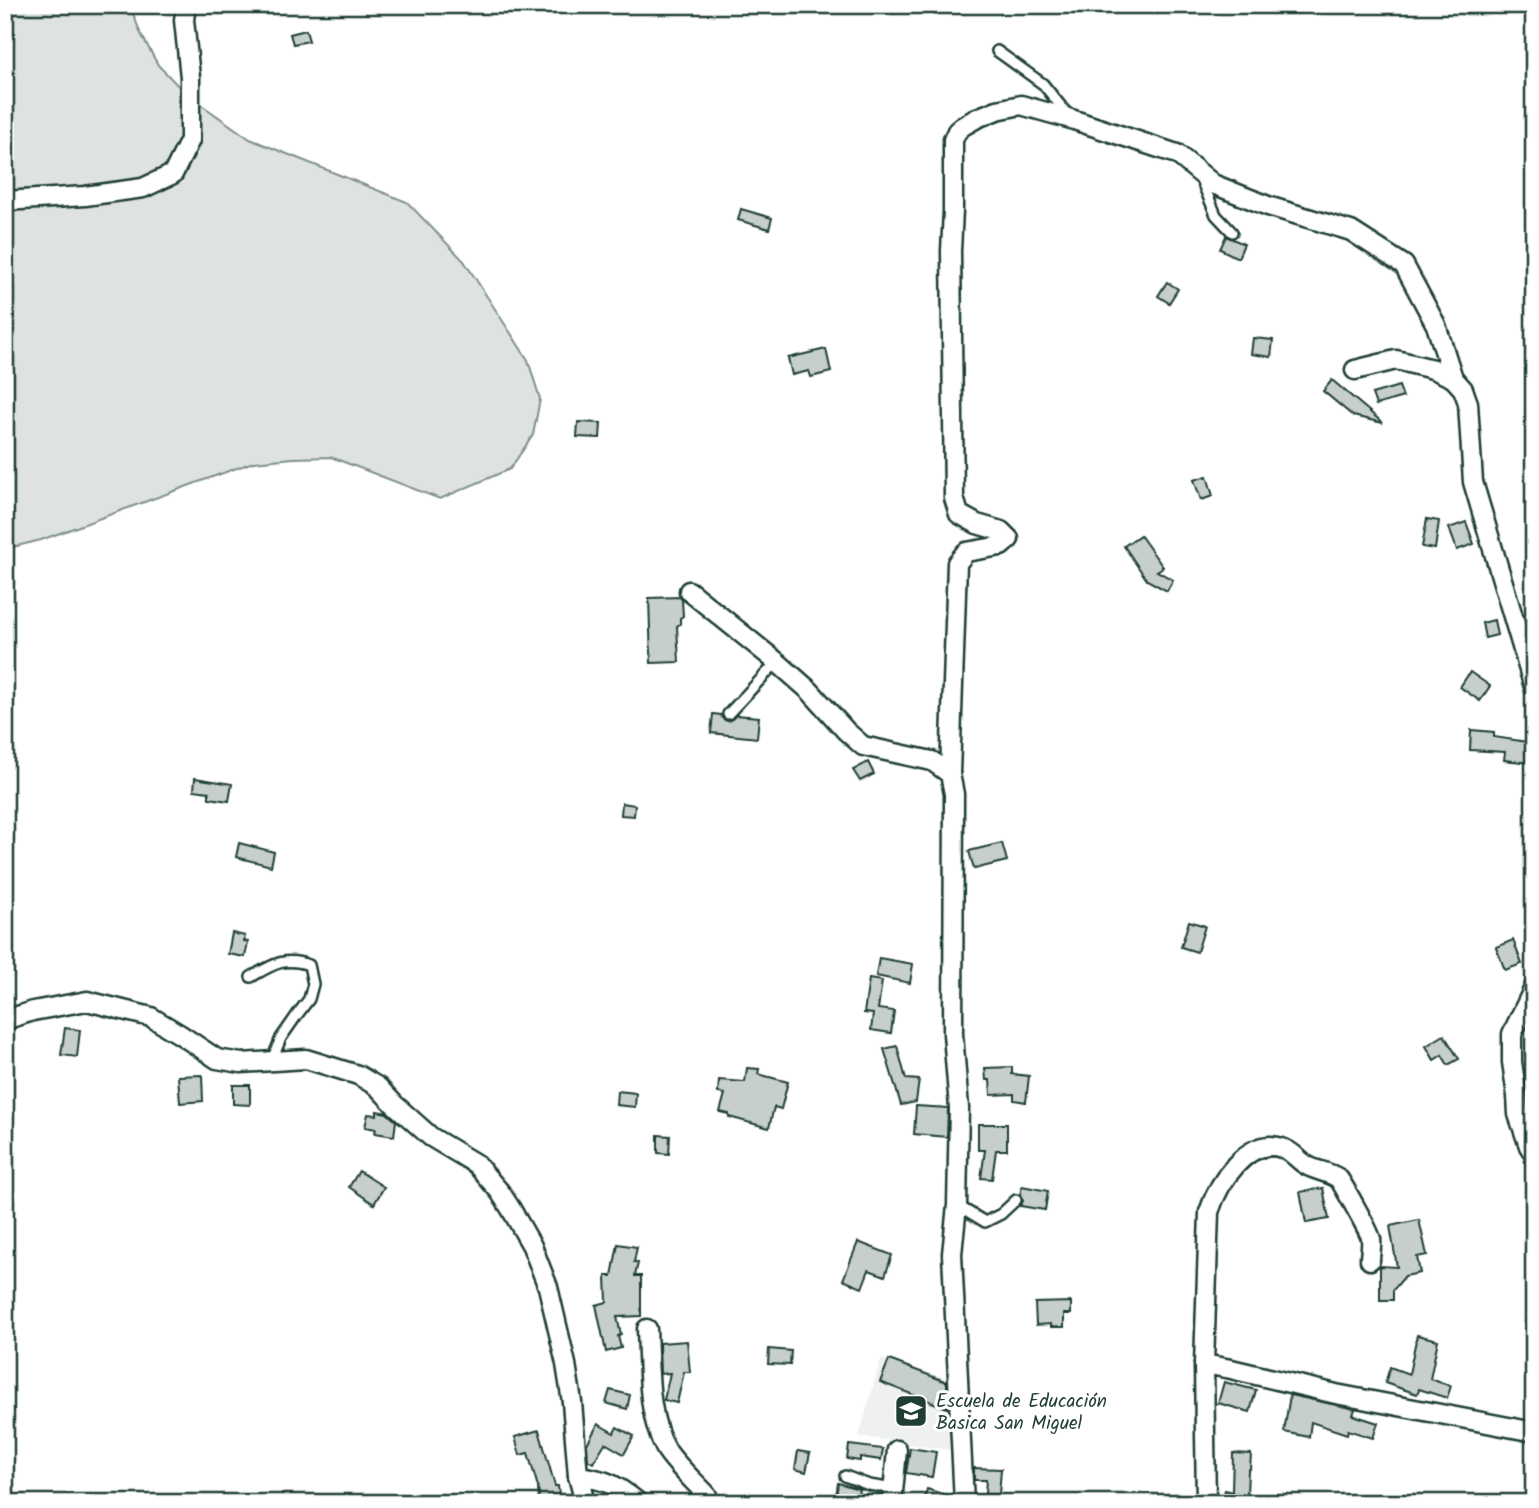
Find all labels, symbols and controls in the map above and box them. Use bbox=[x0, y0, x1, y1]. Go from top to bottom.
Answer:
place label: Escuela de Educación Basica San Miguel bbox=[936, 1387, 1107, 1439]
school or university icon: Escuela de Educación Basica San Miguel bbox=[892, 1392, 930, 1430]

